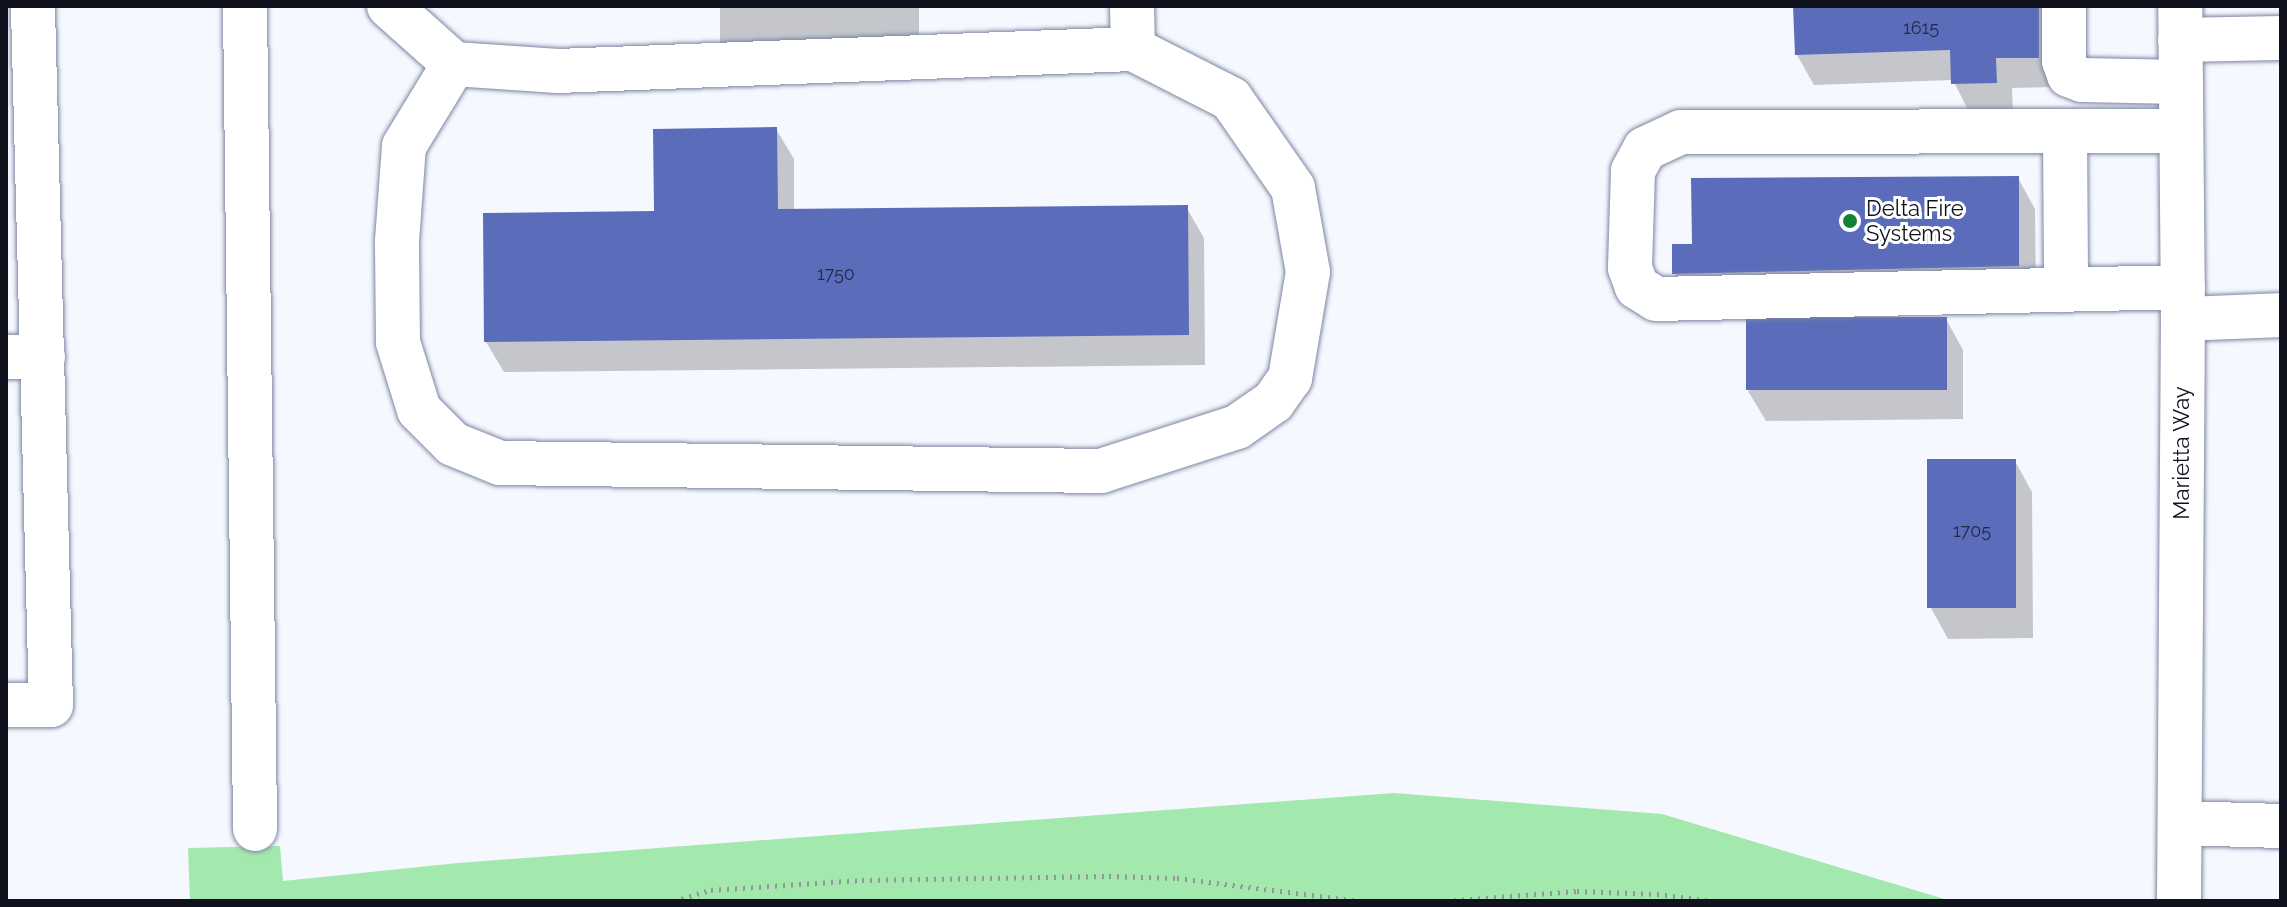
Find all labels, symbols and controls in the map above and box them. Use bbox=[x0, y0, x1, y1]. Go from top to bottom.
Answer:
house number: 1615 bbox=[1903, 17, 1939, 39]
place label: Delta Fire Systems bbox=[1866, 195, 1964, 246]
marker: Delta Fire Systems bbox=[1841, 212, 1859, 230]
house number: 1750 bbox=[817, 263, 855, 285]
street label: Marietta Way bbox=[2169, 386, 2195, 520]
house number: 1705 bbox=[1953, 520, 1991, 542]

